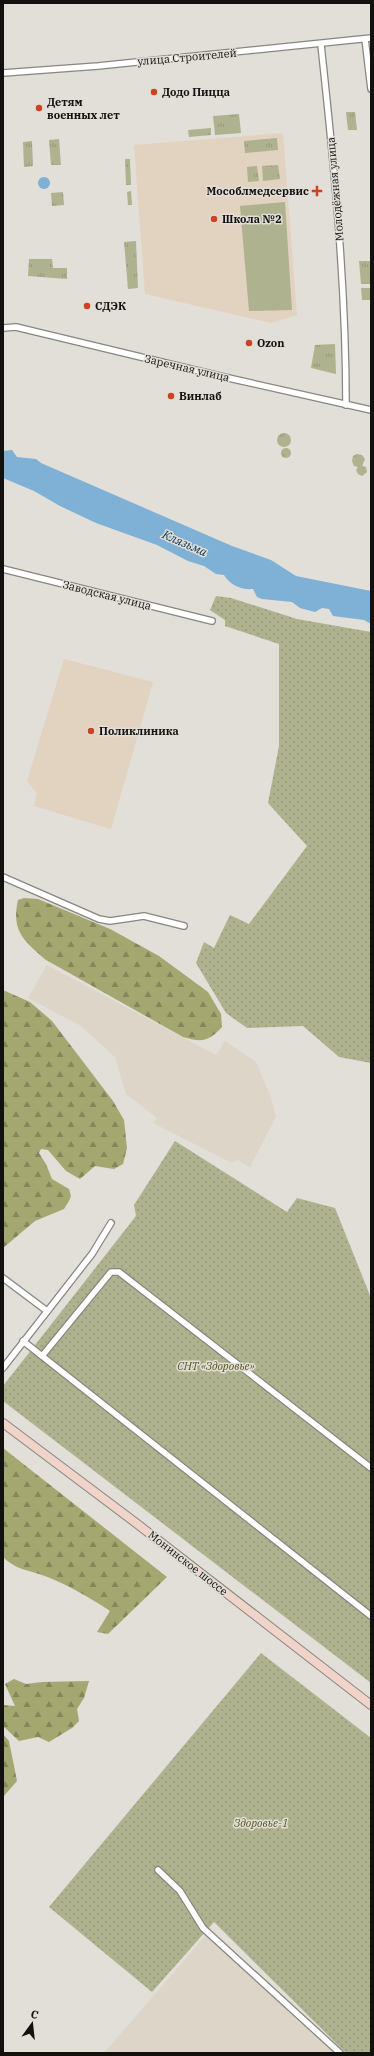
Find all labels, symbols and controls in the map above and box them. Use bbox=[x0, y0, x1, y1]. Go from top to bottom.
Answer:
street label: улица Строителей bbox=[137, 46, 237, 68]
place label: Додо Пицца bbox=[162, 85, 230, 99]
marker: Додо Пицца bbox=[149, 87, 159, 97]
place label: Детям военных лет bbox=[47, 95, 120, 122]
marker: Детям военных лет bbox=[34, 103, 44, 113]
street label: Молодёжная улица bbox=[323, 136, 347, 242]
place label: Мособлмедсервис bbox=[207, 184, 309, 198]
marker: Мособлмедсервис bbox=[312, 186, 322, 196]
place label: Школа №2 bbox=[222, 212, 282, 226]
marker: Школа №2 bbox=[209, 214, 219, 224]
place label: СДЭК bbox=[95, 299, 127, 313]
marker: СДЭК bbox=[82, 301, 92, 311]
place label: Ozon bbox=[257, 336, 285, 350]
marker: Ozon bbox=[244, 338, 254, 348]
street label: Заречная улица bbox=[143, 351, 231, 385]
place label: Винлаб bbox=[179, 389, 222, 403]
marker: Винлаб bbox=[166, 391, 176, 401]
water label: Клязьма bbox=[159, 526, 210, 560]
street label: Заводская улица bbox=[61, 577, 153, 613]
place label: Поликлиника bbox=[99, 724, 179, 738]
marker: Поликлиника bbox=[86, 726, 96, 736]
park label: СНТ «Здоровье» bbox=[177, 1359, 255, 1373]
street label: Монинское шоссе bbox=[145, 1528, 231, 1598]
park label: Здоровье-1 bbox=[234, 1816, 288, 1830]
north arrow bbox=[12, 2004, 52, 2044]
text: С bbox=[29, 2007, 40, 2022]

